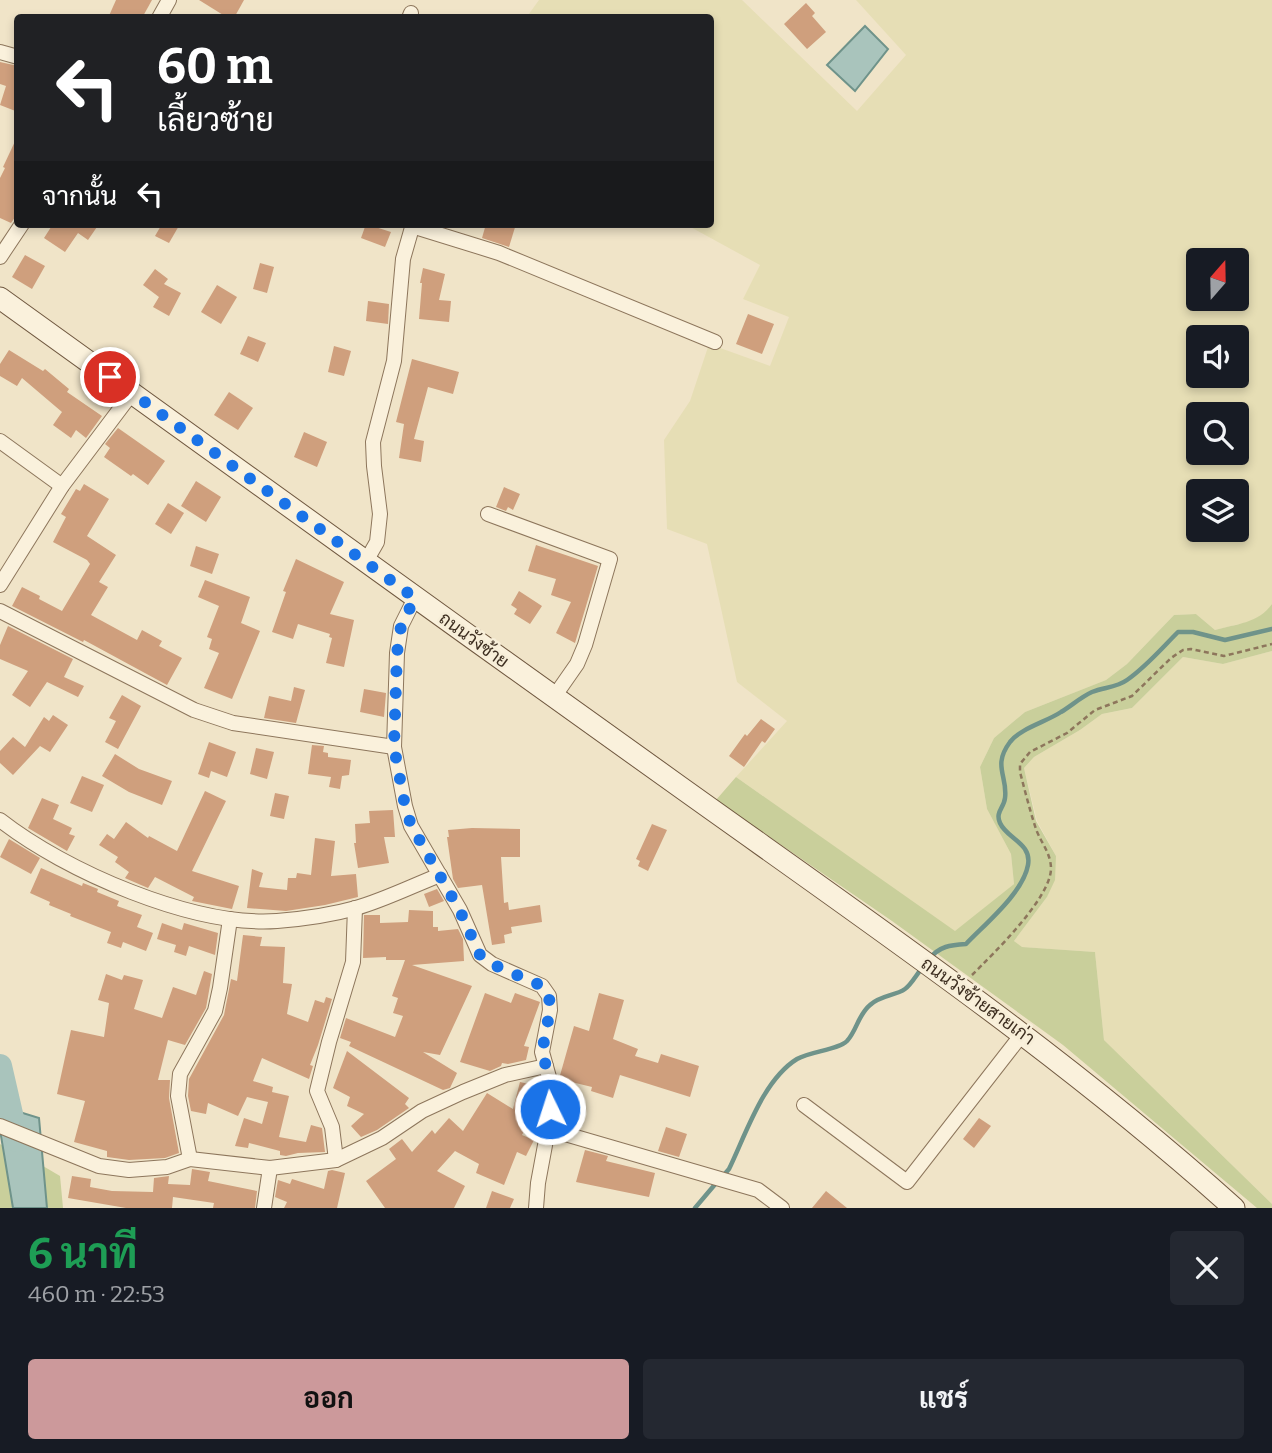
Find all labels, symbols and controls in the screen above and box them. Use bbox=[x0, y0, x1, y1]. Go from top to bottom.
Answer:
text: 60 m bbox=[157, 37, 273, 96]
icon: left bbox=[42, 42, 133, 133]
text: เลี้ยวซ้าย bbox=[157, 101, 274, 139]
icon: left bbox=[131, 175, 169, 213]
text: จากนั้น bbox=[42, 181, 117, 212]
north arrow bbox=[1186, 248, 1250, 312]
map controls bbox=[1186, 248, 1249, 542]
button: sound bbox=[1186, 325, 1249, 388]
pin bbox=[80, 347, 140, 407]
icon: arrive bbox=[91, 358, 129, 396]
button: search bbox=[1186, 402, 1249, 465]
button: layers bbox=[1186, 479, 1249, 542]
street label: ถนนวังซ้าย bbox=[435, 607, 514, 673]
street label: ถนนวังซ้ายสายเก่า bbox=[917, 952, 1040, 1050]
position arrow bbox=[513, 1072, 587, 1146]
text: 6 นาที bbox=[28, 1229, 138, 1279]
button: close bbox=[1170, 1231, 1244, 1305]
text: 460 m · 22:53 bbox=[28, 1280, 165, 1308]
button: ออก bbox=[28, 1359, 629, 1439]
button: แชร์ bbox=[643, 1359, 1244, 1439]

